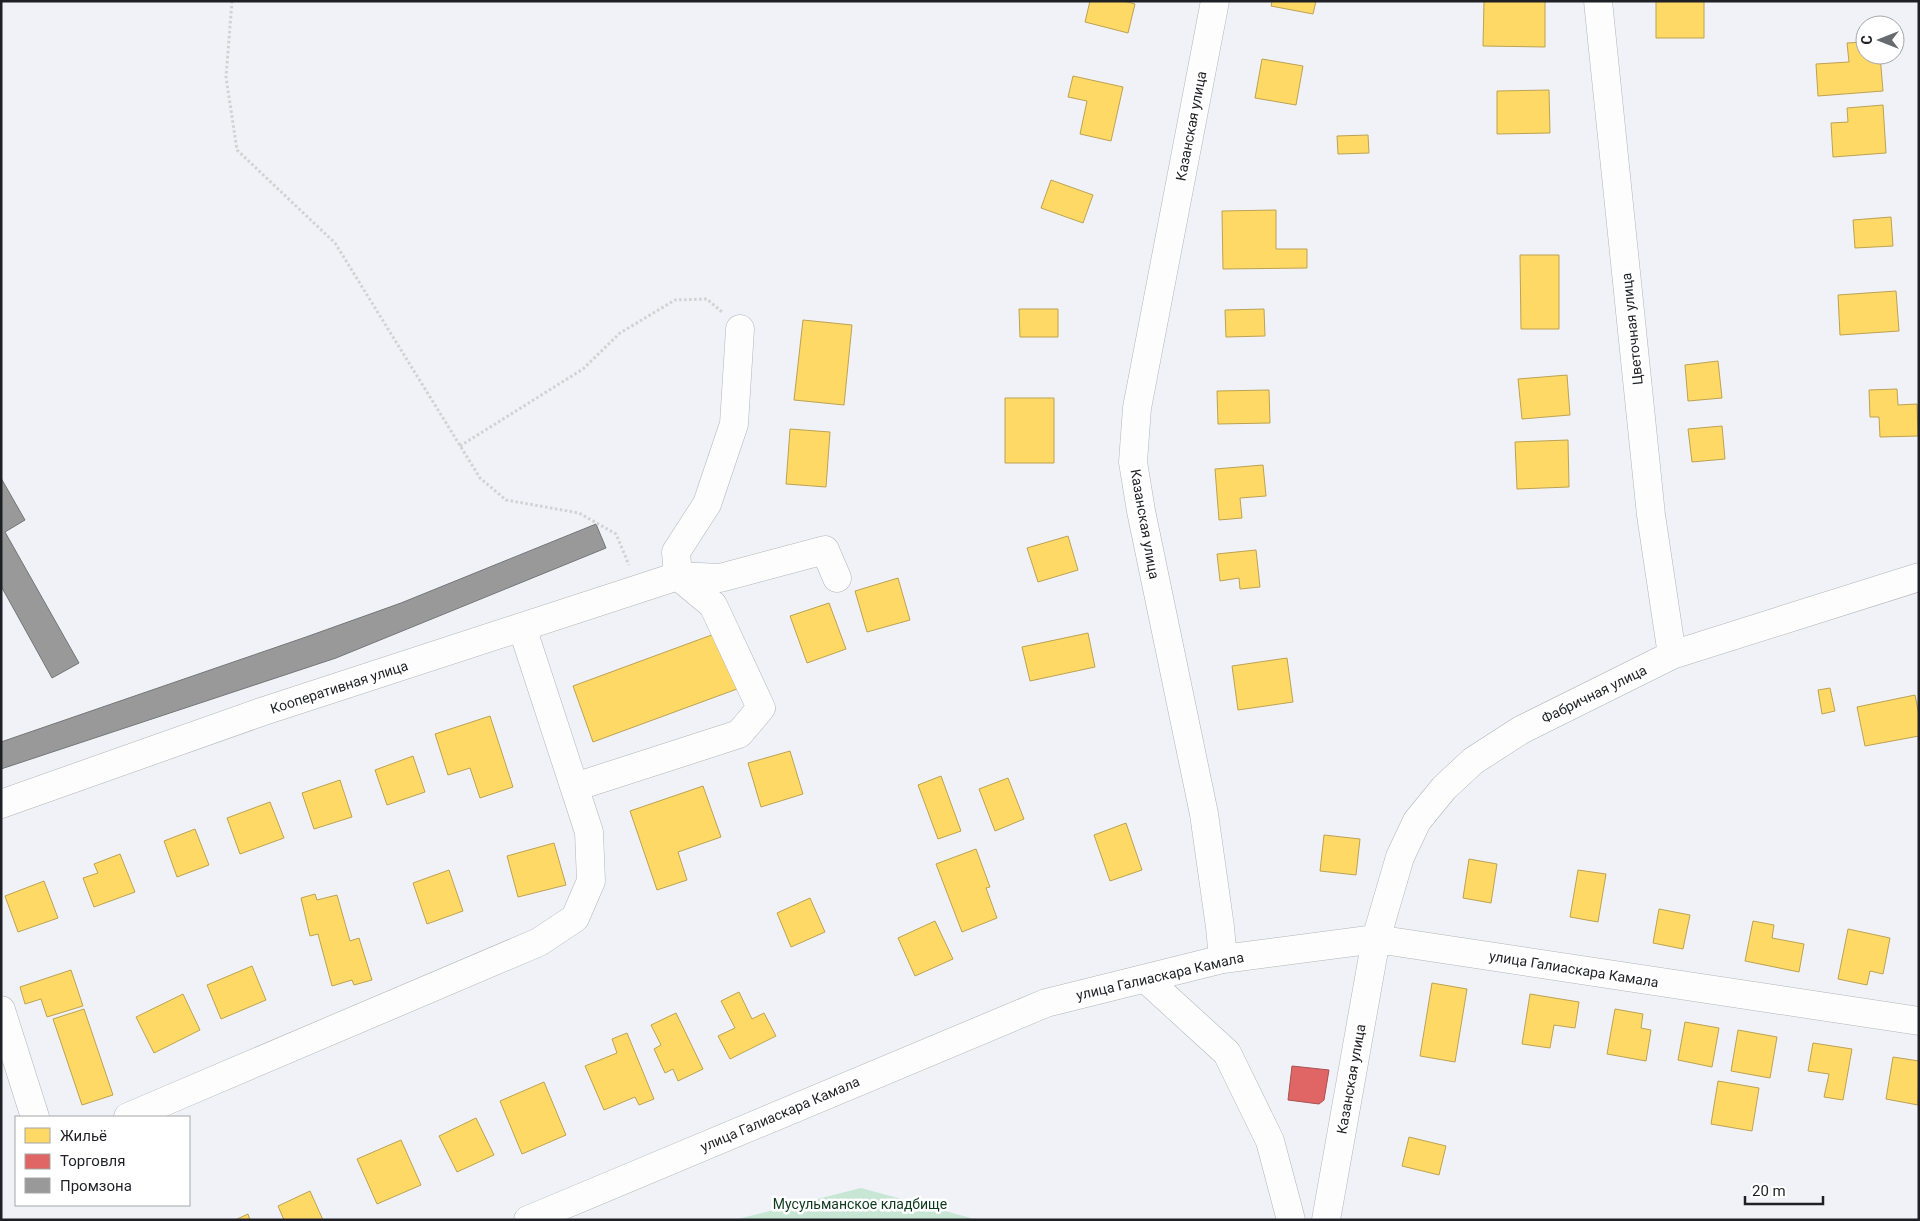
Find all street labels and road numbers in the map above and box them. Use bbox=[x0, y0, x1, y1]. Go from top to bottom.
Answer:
street label: Казанская улица bbox=[1173, 70, 1209, 182]
street label: Цветочная улица bbox=[1618, 272, 1646, 386]
street label: Казанская улица bbox=[1127, 468, 1163, 580]
street label: Кооперативная улица bbox=[268, 657, 410, 717]
street label: Фабричная улица bbox=[1539, 662, 1649, 726]
street label: улица Галиаскара Камала bbox=[1488, 948, 1660, 990]
street label: улица Галиаскара Камала bbox=[1075, 949, 1245, 1003]
street label: Казанская улица bbox=[1333, 1023, 1369, 1135]
street label: улица Галиаскара Камала bbox=[698, 1073, 862, 1155]

